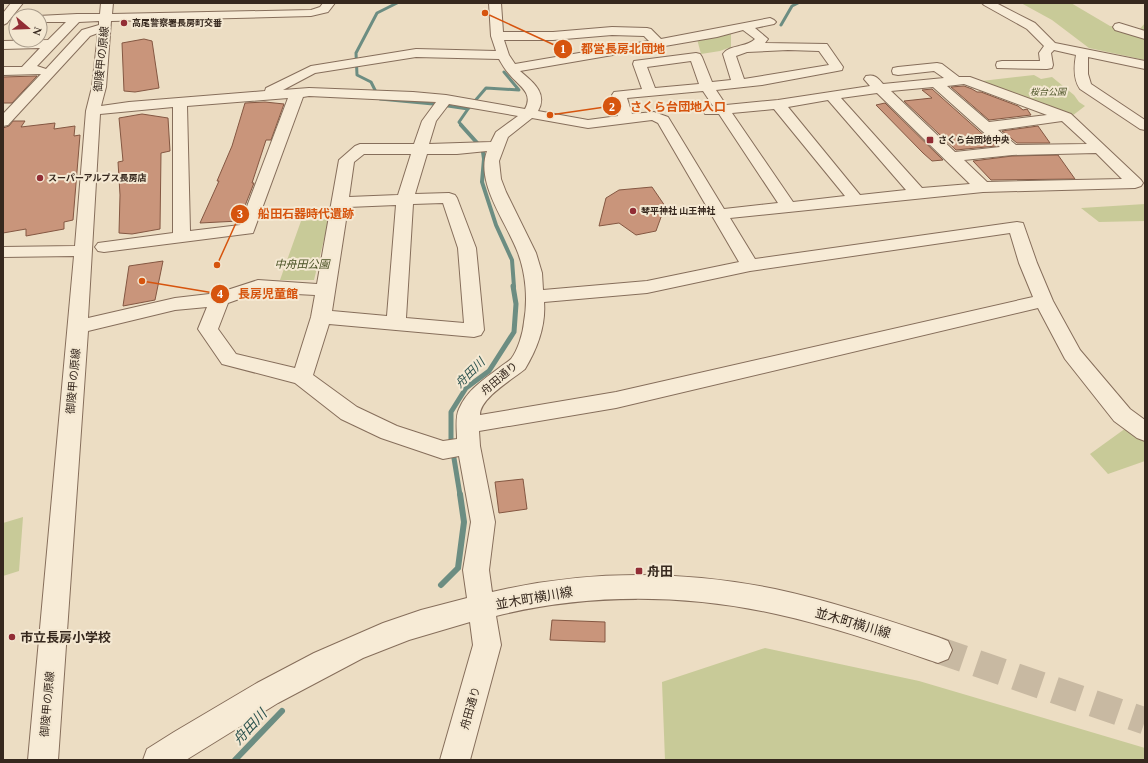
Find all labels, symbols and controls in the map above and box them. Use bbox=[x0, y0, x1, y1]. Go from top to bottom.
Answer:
north arrow bbox=[8, 8, 48, 48]
marker: 高尾警察署長房町交番 bbox=[119, 18, 129, 28]
place label: 高尾警察署長房町交番 bbox=[132, 18, 222, 28]
text: N bbox=[30, 26, 44, 37]
street label: 御陵甲の原線 bbox=[91, 26, 110, 93]
callout: 都営長房北団地 bbox=[553, 37, 673, 61]
text: 1 bbox=[560, 42, 566, 56]
text: 都営長房北団地 bbox=[581, 42, 665, 56]
park label: 桜台公園 bbox=[1030, 87, 1068, 97]
callout: さくら台団地入口 bbox=[602, 94, 734, 118]
text: 2 bbox=[609, 100, 615, 114]
text: さくら台団地入口 bbox=[630, 100, 726, 114]
marker: さくら台団地中央 bbox=[925, 135, 935, 145]
place label: さくら台団地中央 bbox=[938, 135, 1010, 145]
marker: スーパーアルプス長房店 bbox=[35, 173, 45, 183]
place label: スーパーアルプス長房店 bbox=[48, 173, 146, 183]
callout: 船田石器時代遺跡 bbox=[230, 202, 362, 226]
place label: 琴平神社 山王神社 bbox=[641, 205, 715, 216]
marker: 琴平神社 山王神社 bbox=[628, 206, 638, 216]
text: 3 bbox=[237, 207, 243, 221]
text: 船田石器時代遺跡 bbox=[258, 207, 354, 221]
park label: 中舟田公園 bbox=[275, 258, 331, 270]
callout: 長房児童館 bbox=[210, 282, 306, 306]
text: 4 bbox=[217, 287, 223, 301]
text: 長房児童館 bbox=[238, 287, 298, 301]
street label: 御陵甲の原線 bbox=[64, 348, 82, 415]
water label: 舟田川 bbox=[452, 354, 489, 391]
street label: 舟田通り bbox=[478, 359, 520, 397]
place label: 舟田 bbox=[647, 564, 673, 579]
marker: 舟田 bbox=[634, 566, 644, 576]
street label: 並木町横川線 bbox=[494, 584, 574, 612]
street label: 並木町横川線 bbox=[813, 605, 893, 641]
place label: 市立長房小学校 bbox=[20, 630, 111, 645]
marker: 市立長房小学校 bbox=[7, 632, 17, 642]
street label: 御陵甲の原線 bbox=[38, 671, 56, 738]
street label: 舟田通り bbox=[458, 685, 482, 731]
water label: 舟田川 bbox=[230, 705, 271, 747]

